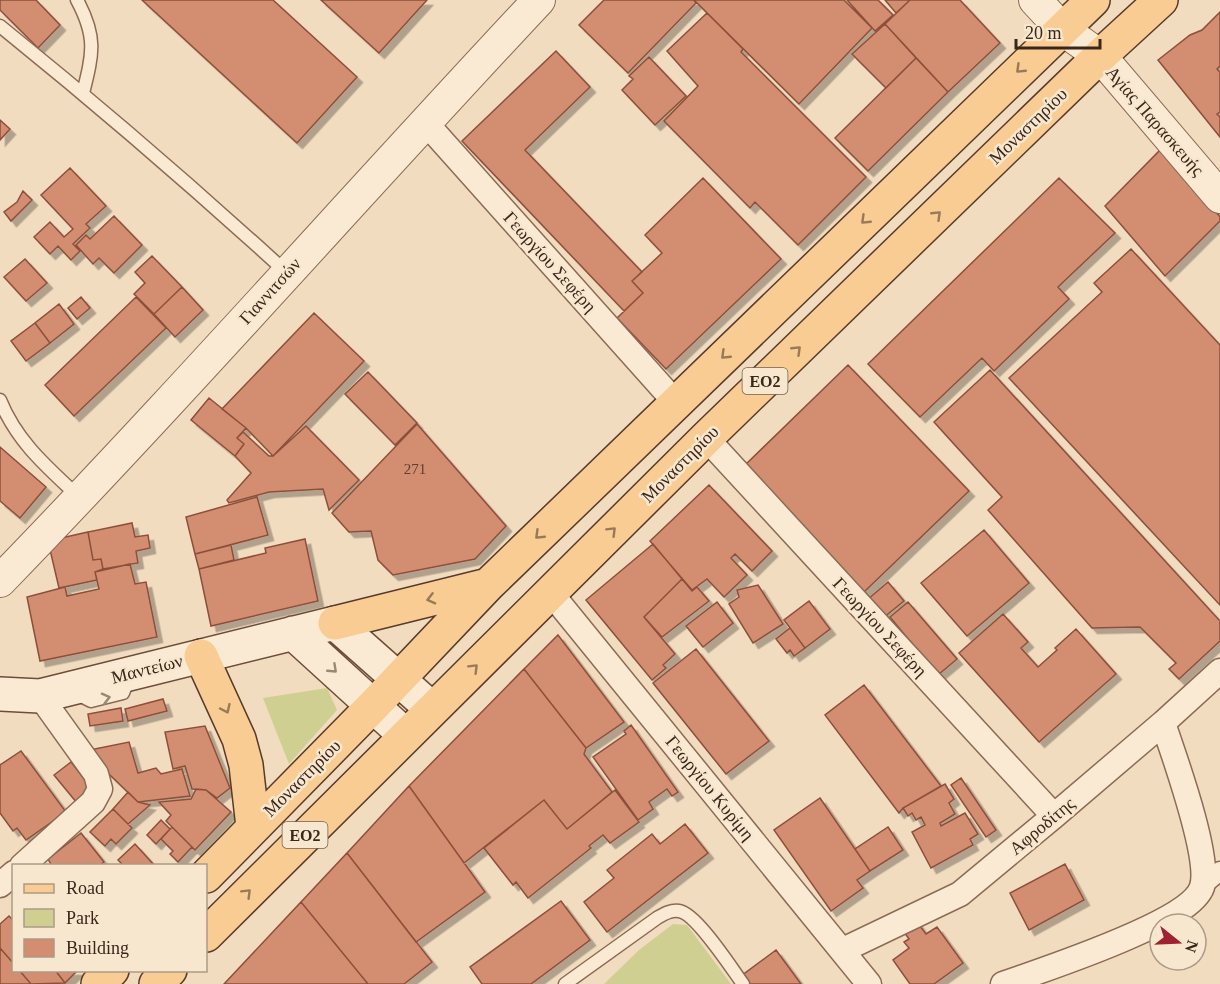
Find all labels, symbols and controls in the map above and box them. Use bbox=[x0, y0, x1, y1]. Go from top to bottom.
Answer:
scale bar bbox=[1016, 12, 1100, 50]
text: 20 m bbox=[1025, 23, 1062, 43]
one-way arrow bbox=[1017, 62, 1028, 73]
street label: Αγίας Παρασκευής bbox=[1102, 62, 1208, 180]
street label: Μοναστηρίου bbox=[985, 84, 1071, 168]
street label: Γεωργίου Σεφέρη bbox=[500, 208, 600, 316]
one-way arrow bbox=[929, 211, 940, 222]
one-way arrow bbox=[861, 212, 872, 223]
street label: Γιαννιτσών bbox=[235, 254, 305, 328]
one-way arrow bbox=[789, 347, 800, 358]
one-way arrow bbox=[721, 348, 732, 359]
road number: ΕΟ2 bbox=[742, 368, 788, 394]
street label: Μοναστηρίου bbox=[637, 421, 723, 507]
house number: 271 bbox=[404, 461, 426, 477]
one-way arrow bbox=[536, 527, 547, 538]
one-way arrow bbox=[605, 527, 616, 538]
street label: Γεωργίου Σεφέρη bbox=[829, 573, 931, 681]
one-way arrow bbox=[426, 591, 436, 604]
street label: Μαντείων bbox=[109, 650, 185, 688]
one-way arrow bbox=[327, 662, 337, 673]
one-way arrow bbox=[467, 664, 477, 675]
one-way arrow bbox=[101, 692, 111, 705]
one-way arrow bbox=[219, 702, 231, 713]
street label: Γεωργίου Κυρίμη bbox=[662, 732, 758, 844]
street label: Μοναστηρίου bbox=[259, 735, 345, 821]
street label: Αφροδίτης bbox=[1006, 793, 1078, 859]
road number: ΕΟ2 bbox=[282, 822, 328, 848]
legend bbox=[12, 864, 207, 972]
text: Road bbox=[66, 878, 104, 898]
one-way arrow bbox=[239, 890, 250, 901]
text: Park bbox=[66, 908, 99, 928]
north arrow bbox=[1148, 912, 1208, 972]
text: Building bbox=[66, 938, 129, 958]
text: N bbox=[1182, 938, 1202, 955]

